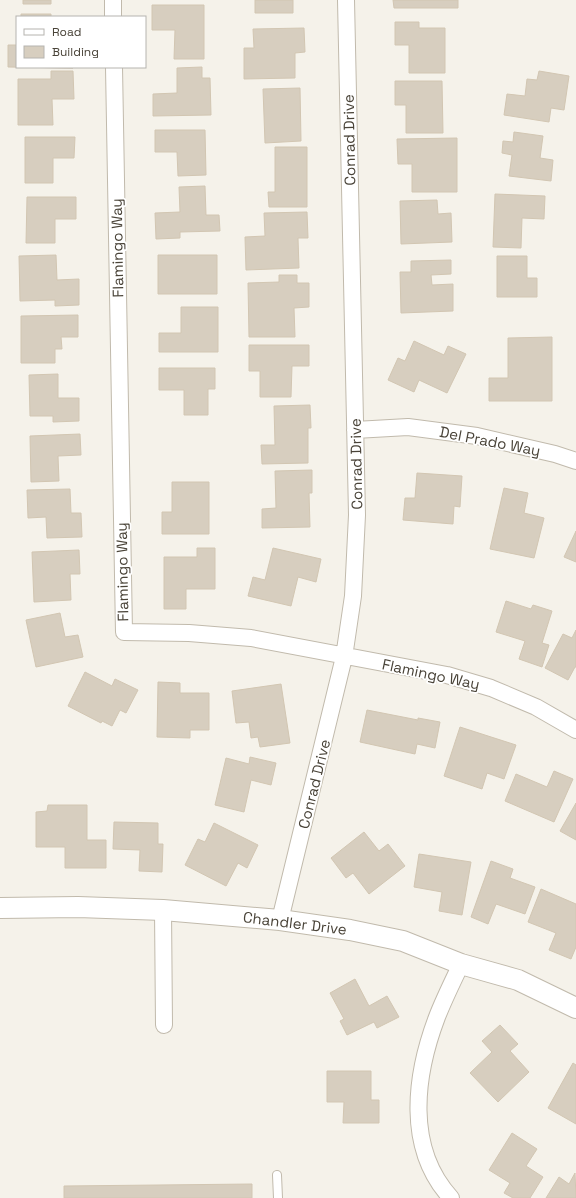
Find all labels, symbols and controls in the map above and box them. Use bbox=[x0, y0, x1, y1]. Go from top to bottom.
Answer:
legend bbox=[16, 16, 146, 68]
text: Road bbox=[52, 24, 81, 40]
text: Building bbox=[52, 44, 99, 60]
street label: Conrad Drive bbox=[339, 94, 359, 186]
street label: Flamingo Way bbox=[107, 198, 127, 298]
street label: Conrad Drive bbox=[346, 418, 366, 510]
street label: Del Prado Way bbox=[438, 422, 542, 460]
street label: Flamingo Way bbox=[112, 522, 132, 622]
street label: Flamingo Way bbox=[380, 654, 482, 694]
street label: Conrad Drive bbox=[294, 737, 334, 831]
street label: Chandler Drive bbox=[242, 907, 348, 939]

